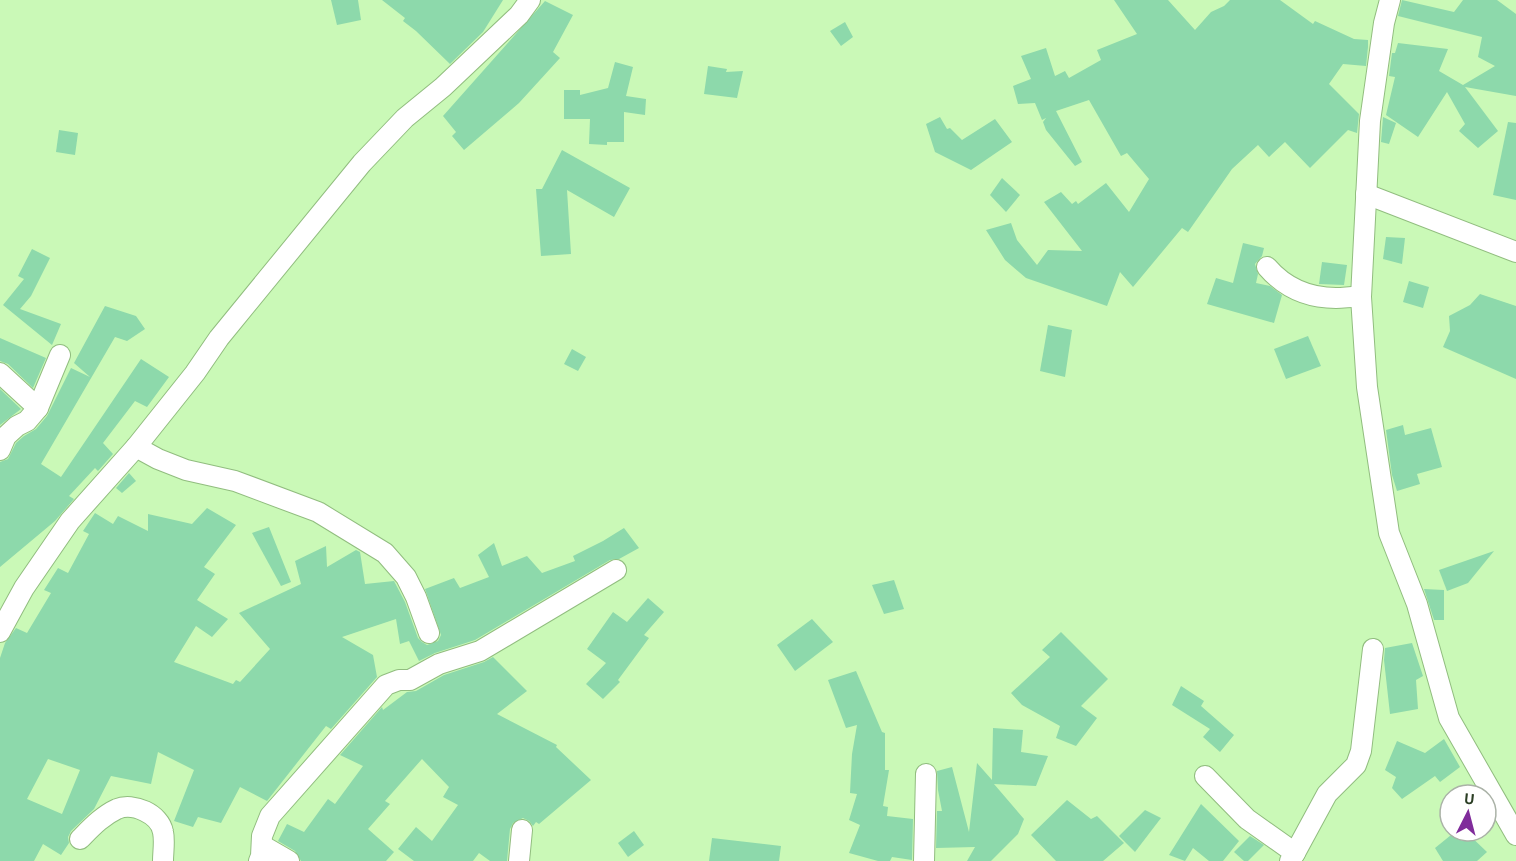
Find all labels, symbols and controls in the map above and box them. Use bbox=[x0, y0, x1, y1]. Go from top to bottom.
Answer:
north arrow bbox=[1438, 783, 1498, 843]
text: U bbox=[1464, 791, 1475, 808]

